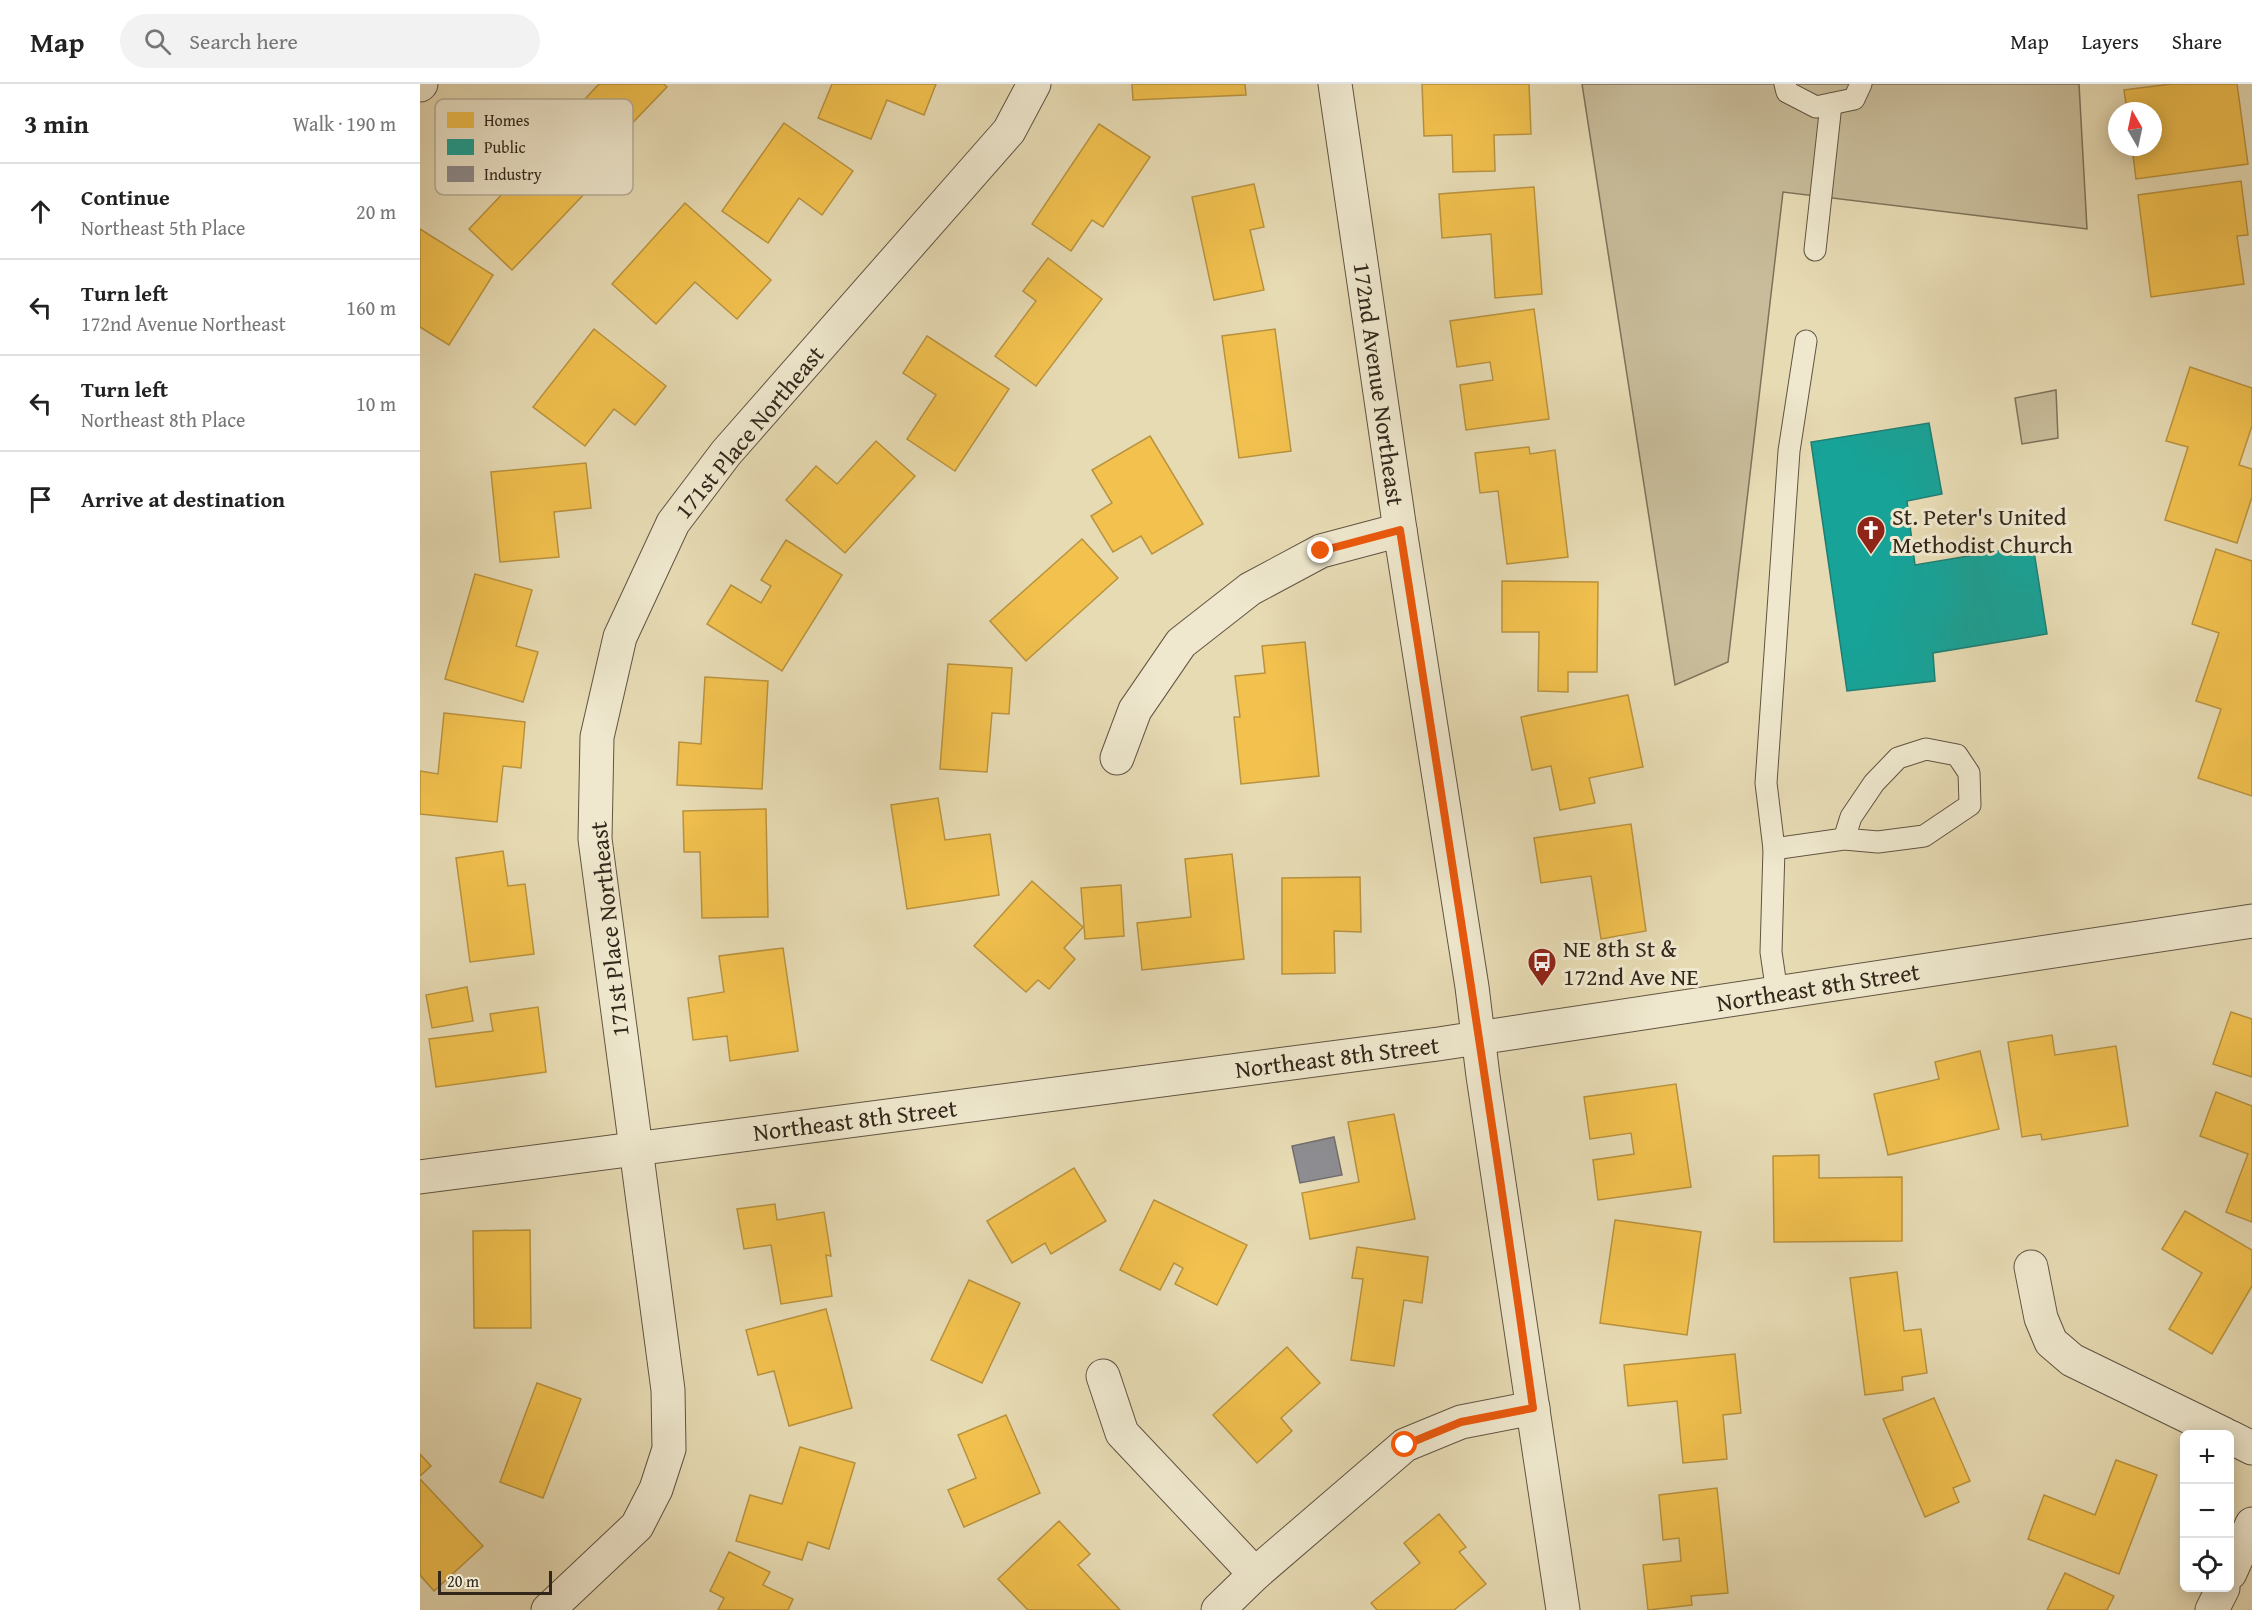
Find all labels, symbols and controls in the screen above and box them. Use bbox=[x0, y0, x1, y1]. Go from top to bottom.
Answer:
search box bbox=[120, 14, 540, 68]
text: Map bbox=[30, 21, 84, 62]
icon: search bbox=[141, 25, 174, 58]
text: Search here bbox=[189, 25, 298, 57]
text: Map bbox=[2010, 26, 2049, 57]
text: Layers bbox=[2082, 26, 2139, 57]
text: Share bbox=[2172, 26, 2222, 57]
legend bbox=[435, 99, 633, 195]
north arrow bbox=[2108, 102, 2162, 156]
text: 3 min bbox=[24, 104, 89, 143]
text: Homes bbox=[484, 108, 530, 132]
text: Walk · 190 m bbox=[293, 109, 396, 138]
text: Public bbox=[484, 135, 526, 159]
text: Industry bbox=[484, 162, 542, 186]
text: Continue bbox=[81, 181, 170, 213]
icon: ahead bbox=[24, 195, 57, 228]
text: 20 m bbox=[356, 197, 396, 226]
text: Northeast 5th Place bbox=[81, 213, 245, 242]
street label: 172nd Avenue Northeast bbox=[1345, 260, 1413, 509]
text: Turn left bbox=[81, 277, 168, 309]
icon: left bbox=[24, 291, 57, 324]
text: 160 m bbox=[346, 293, 396, 322]
text: 172nd Avenue Northeast bbox=[81, 309, 286, 338]
street label: 171st Place Northeast bbox=[666, 337, 832, 526]
text: Turn left bbox=[81, 373, 168, 405]
icon: left bbox=[24, 387, 57, 420]
text: 10 m bbox=[356, 389, 396, 418]
text: Northeast 8th Place bbox=[81, 405, 245, 434]
icon: arrive bbox=[24, 483, 57, 516]
text: Arrive at destination bbox=[81, 483, 285, 515]
place label: St. Peter's United Methodist Church bbox=[1892, 499, 2073, 562]
church icon: St. Peter's United Methodist Church bbox=[1855, 514, 1887, 556]
route end bbox=[1307, 537, 1333, 563]
street label: 171st Place Northeast bbox=[580, 819, 638, 1038]
place label: NE 8th St & 172nd Ave NE bbox=[1563, 931, 1698, 994]
bus stop icon: NE 8th St & 172nd Ave NE bbox=[1526, 946, 1558, 988]
street label: Northeast 8th Street bbox=[1714, 954, 1923, 1020]
street label: Northeast 8th Street bbox=[1233, 1027, 1441, 1087]
street label: Northeast 8th Street bbox=[751, 1090, 959, 1150]
map controls bbox=[2180, 1430, 2234, 1592]
button: + bbox=[2180, 1430, 2234, 1484]
route start bbox=[1391, 1431, 1417, 1457]
button: − bbox=[2180, 1484, 2234, 1538]
button: locate bbox=[2180, 1538, 2234, 1592]
scale bar bbox=[438, 1568, 552, 1596]
text: 20 m bbox=[447, 1569, 479, 1593]

